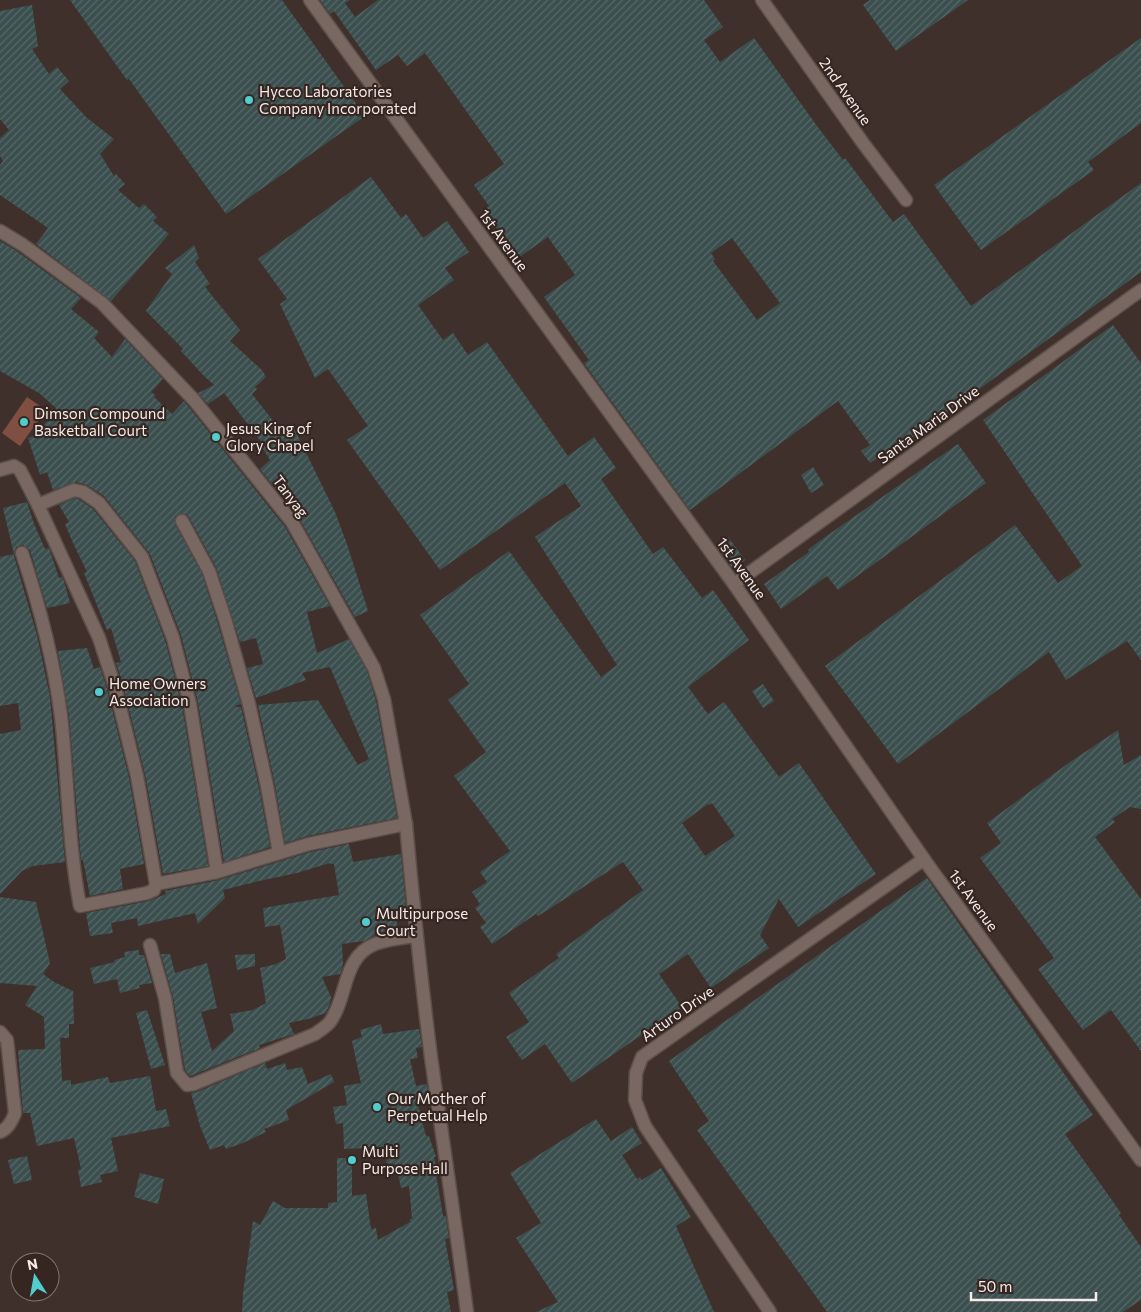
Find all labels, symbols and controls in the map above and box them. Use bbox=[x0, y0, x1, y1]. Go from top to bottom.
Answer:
street label: 2nd Avenue bbox=[816, 54, 876, 128]
place label: Hycco Laboratories Company Incorporated bbox=[259, 82, 416, 117]
marker: Hycco Laboratories Company Incorporated bbox=[243, 94, 255, 106]
street label: 1st Avenue bbox=[475, 205, 533, 275]
street label: Santa Maria Drive bbox=[874, 381, 982, 467]
place label: Dimson Compound Basketball Court bbox=[34, 404, 165, 439]
marker: Dimson Compound Basketball Court bbox=[18, 416, 30, 428]
place label: Jesus King of Glory Chapel bbox=[226, 419, 314, 454]
marker: Jesus King of Glory Chapel bbox=[210, 431, 222, 443]
street label: Tanyag bbox=[269, 471, 313, 521]
street label: 1st Avenue bbox=[713, 533, 771, 603]
place label: Home Owners Association bbox=[109, 674, 207, 709]
marker: Home Owners Association bbox=[93, 686, 105, 698]
street label: 1st Avenue bbox=[945, 865, 1003, 935]
place label: Multipurpose Court bbox=[376, 904, 468, 939]
marker: Multipurpose Court bbox=[360, 916, 372, 928]
street label: Arturo Drive bbox=[637, 981, 717, 1045]
place label: Our Mother of Perpetual Help bbox=[387, 1089, 488, 1124]
marker: Our Mother of Perpetual Help bbox=[371, 1101, 383, 1113]
place label: Multi Purpose Hall bbox=[362, 1142, 448, 1177]
marker: Multi Purpose Hall bbox=[346, 1154, 358, 1166]
north arrow bbox=[10, 1252, 60, 1302]
text: N bbox=[26, 1254, 39, 1273]
scale bar bbox=[971, 1270, 1096, 1302]
text: 50 m bbox=[978, 1277, 1012, 1295]

